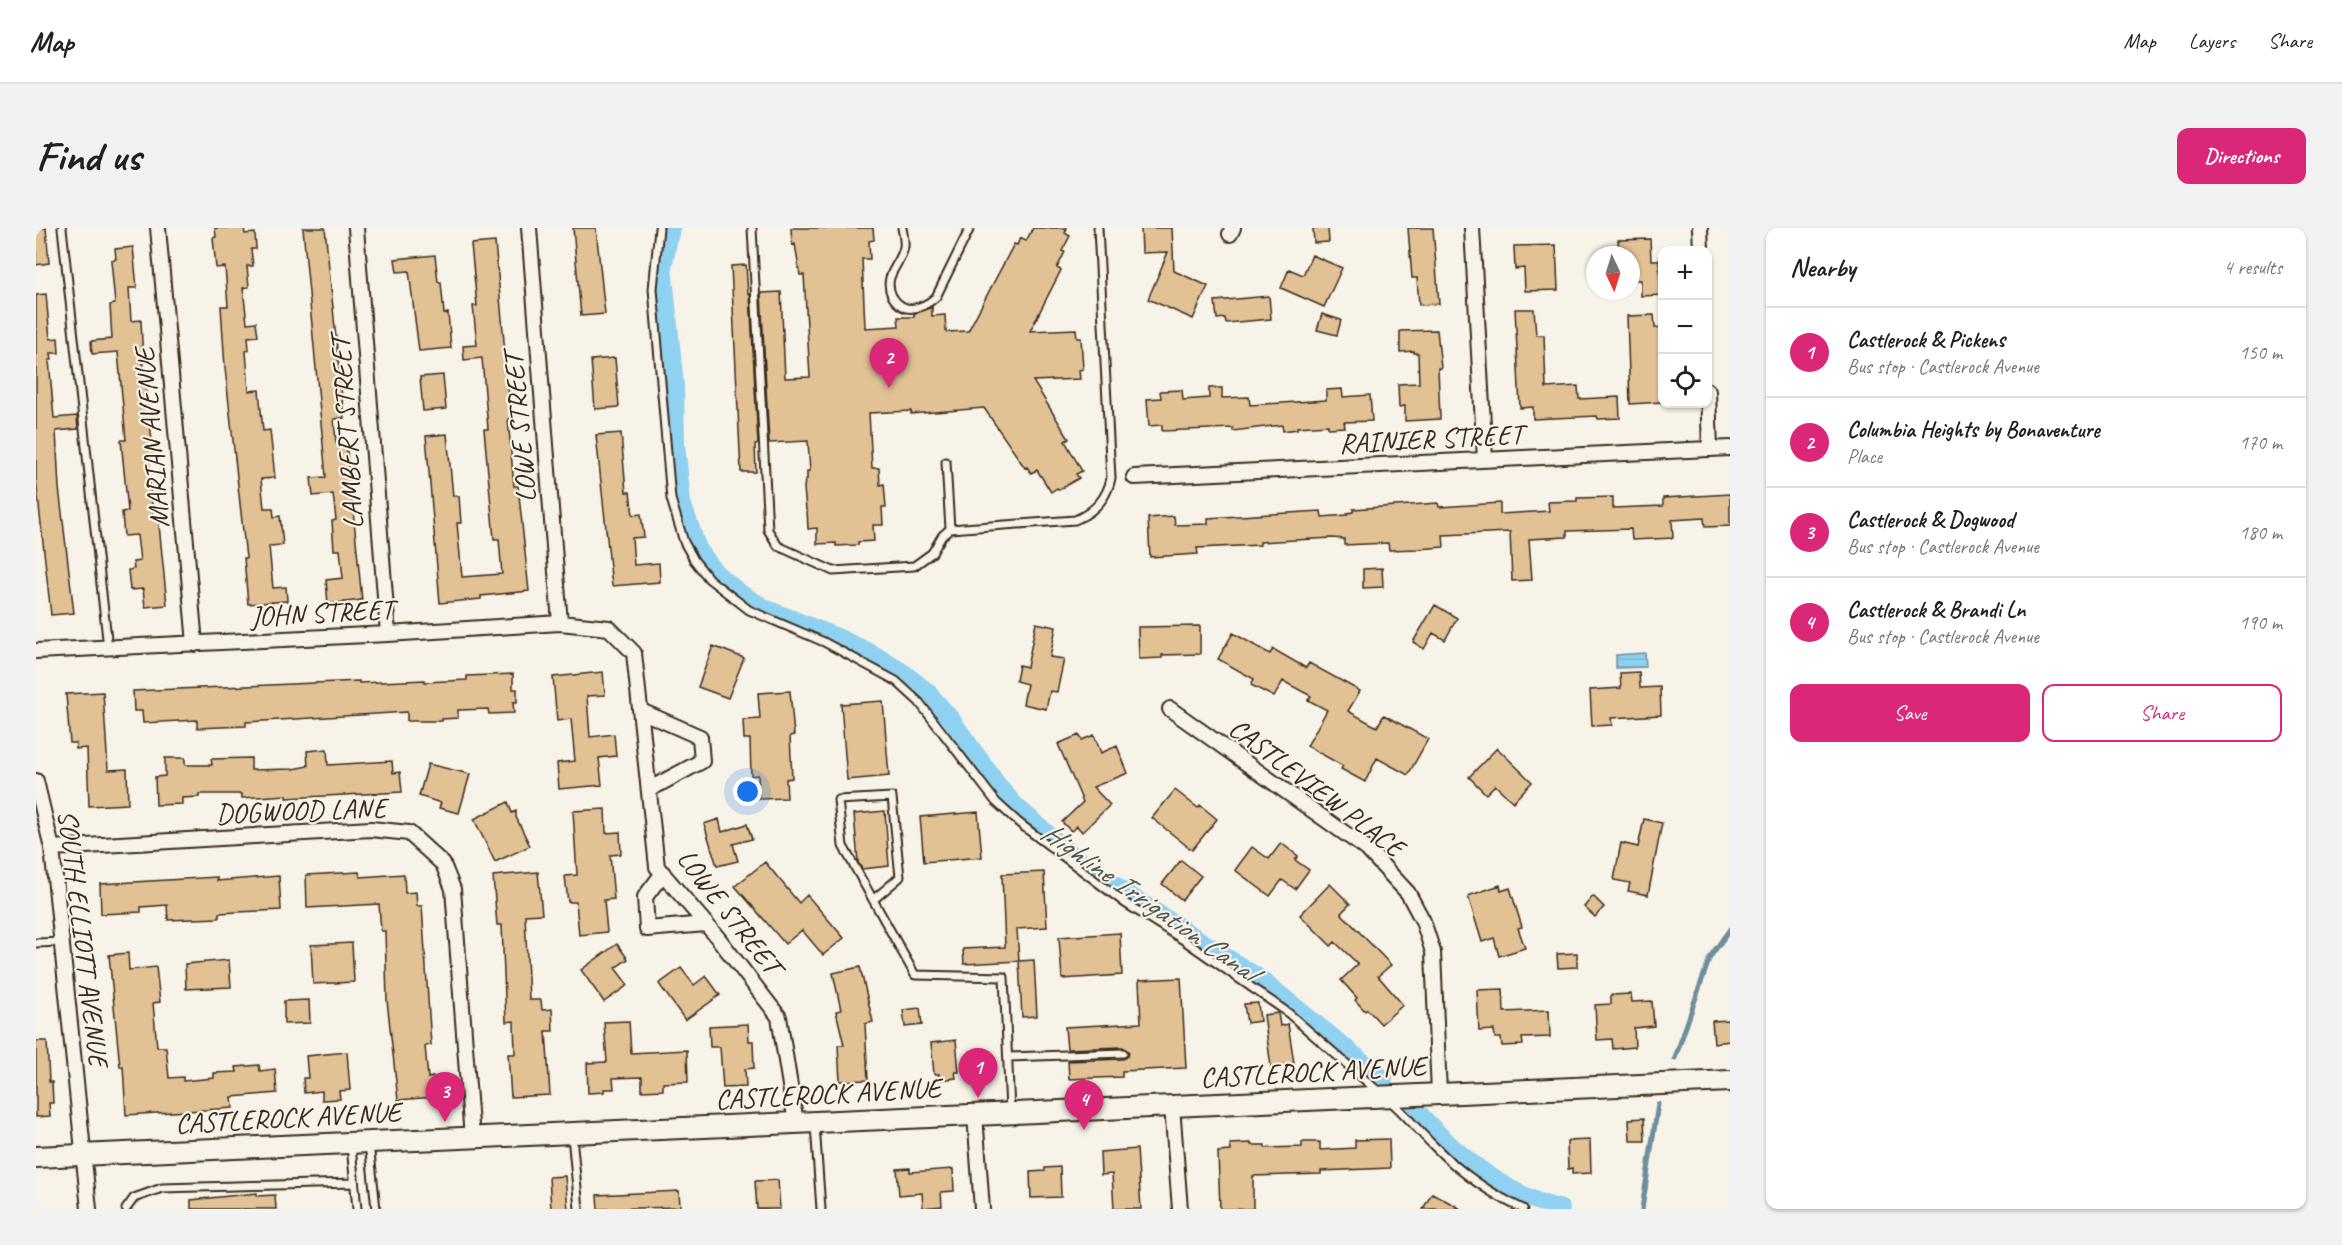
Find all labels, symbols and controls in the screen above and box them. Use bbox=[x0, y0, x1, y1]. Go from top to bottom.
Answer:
text: Map bbox=[30, 24, 73, 59]
text: Map bbox=[2123, 28, 2156, 54]
text: Layers bbox=[2189, 28, 2235, 54]
text: Share bbox=[2268, 28, 2312, 54]
button: Directions bbox=[2177, 128, 2306, 184]
text: Find us bbox=[36, 130, 141, 183]
north arrow bbox=[1586, 246, 1640, 300]
map controls bbox=[1658, 246, 1712, 408]
button: + bbox=[1658, 246, 1712, 300]
text: Nearby bbox=[1790, 251, 1855, 284]
text: 4 results bbox=[2223, 255, 2282, 280]
button: − bbox=[1658, 300, 1712, 354]
text: Castlerock & Pickens bbox=[1847, 326, 2005, 354]
street label: LAMBERT STREET bbox=[322, 329, 371, 530]
pin: 2 bbox=[870, 338, 908, 388]
text: 1 bbox=[1805, 340, 1814, 365]
text: 150 m bbox=[2239, 340, 2282, 365]
street label: MARIAN AVENUE bbox=[126, 343, 177, 529]
street label: LOWE STREET bbox=[495, 345, 543, 504]
button: locate bbox=[1658, 354, 1712, 408]
text: Bus stop · Castlerock Avenue bbox=[1847, 354, 2039, 379]
street label: RAINIER STREET bbox=[1338, 416, 1530, 461]
text: Columbia Heights by Bonaventure bbox=[1847, 416, 2100, 444]
text: 2 bbox=[1805, 430, 1814, 455]
text: 170 m bbox=[2239, 430, 2282, 455]
text: Place bbox=[1847, 444, 1882, 469]
text: Castlerock & Dogwood bbox=[1847, 506, 2014, 534]
text: 3 bbox=[1805, 520, 1814, 545]
text: 180 m bbox=[2239, 520, 2282, 545]
text: Bus stop · Castlerock Avenue bbox=[1847, 534, 2039, 559]
street label: JOHN STREET bbox=[248, 591, 401, 634]
text: Castlerock & Brandi Ln bbox=[1847, 596, 2025, 624]
text: 4 bbox=[1805, 610, 1814, 635]
text: 190 m bbox=[2239, 610, 2282, 635]
text: Bus stop · Castlerock Avenue bbox=[1847, 624, 2039, 649]
button: Save bbox=[1790, 684, 2030, 742]
button: Share bbox=[2042, 684, 2282, 742]
street label: CASTLEVIEW PLACE bbox=[1222, 710, 1414, 867]
your location bbox=[733, 777, 762, 806]
street label: DOGWOOD LANE bbox=[215, 790, 390, 831]
street label: SOUTH ELLIOTT AVENUE bbox=[50, 808, 117, 1072]
water label: Highline Irrigation Canal bbox=[1034, 813, 1272, 995]
street label: LOWE STREET bbox=[670, 842, 794, 987]
pin: 1 bbox=[958, 1048, 998, 1098]
street label: CASTLEROCK AVENUE bbox=[1199, 1048, 1430, 1095]
street label: CASTLEROCK AVENUE bbox=[714, 1070, 945, 1117]
pin: 3 bbox=[426, 1072, 464, 1122]
pin: 4 bbox=[1064, 1080, 1104, 1130]
street label: CASTLEROCK AVENUE bbox=[174, 1094, 405, 1141]

